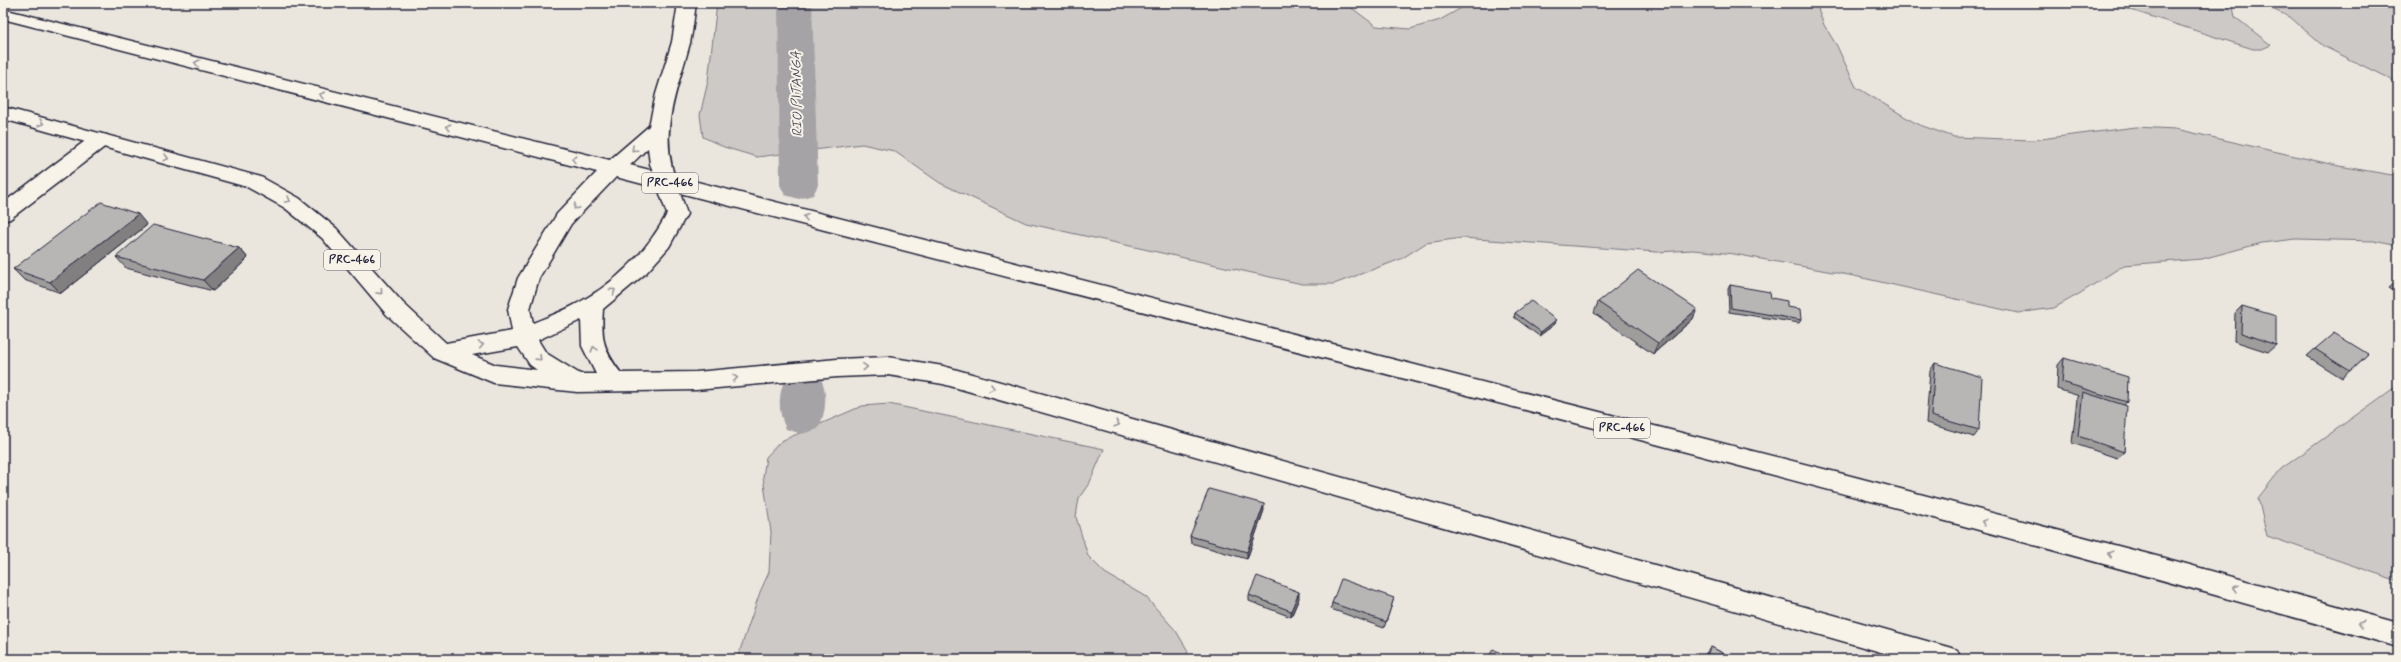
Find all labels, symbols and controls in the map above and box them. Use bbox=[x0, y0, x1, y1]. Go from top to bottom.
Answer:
water label: RIO PITANGA bbox=[787, 50, 807, 137]
one-way arrow bbox=[193, 60, 200, 68]
one-way arrow bbox=[319, 92, 326, 100]
one-way arrow bbox=[37, 118, 44, 127]
one-way arrow bbox=[445, 124, 452, 132]
one-way arrow bbox=[631, 144, 639, 151]
one-way arrow bbox=[162, 153, 169, 162]
one-way arrow bbox=[571, 156, 578, 164]
road number: PRC-466 bbox=[642, 173, 698, 193]
one-way arrow bbox=[284, 196, 291, 203]
one-way arrow bbox=[573, 202, 580, 210]
one-way arrow bbox=[803, 213, 810, 222]
road number: PRC-466 bbox=[324, 250, 380, 270]
one-way arrow bbox=[375, 287, 382, 294]
one-way arrow bbox=[608, 289, 615, 296]
one-way arrow bbox=[478, 341, 484, 349]
one-way arrow bbox=[590, 346, 598, 352]
one-way arrow bbox=[534, 353, 542, 361]
one-way arrow bbox=[862, 363, 868, 371]
one-way arrow bbox=[732, 373, 738, 382]
one-way arrow bbox=[989, 384, 995, 392]
road number: PRC-466 bbox=[1594, 418, 1650, 438]
one-way arrow bbox=[1114, 419, 1121, 427]
one-way arrow bbox=[1981, 518, 1987, 526]
one-way arrow bbox=[2107, 550, 2114, 559]
one-way arrow bbox=[2232, 584, 2239, 593]
one-way arrow bbox=[2357, 620, 2364, 629]

